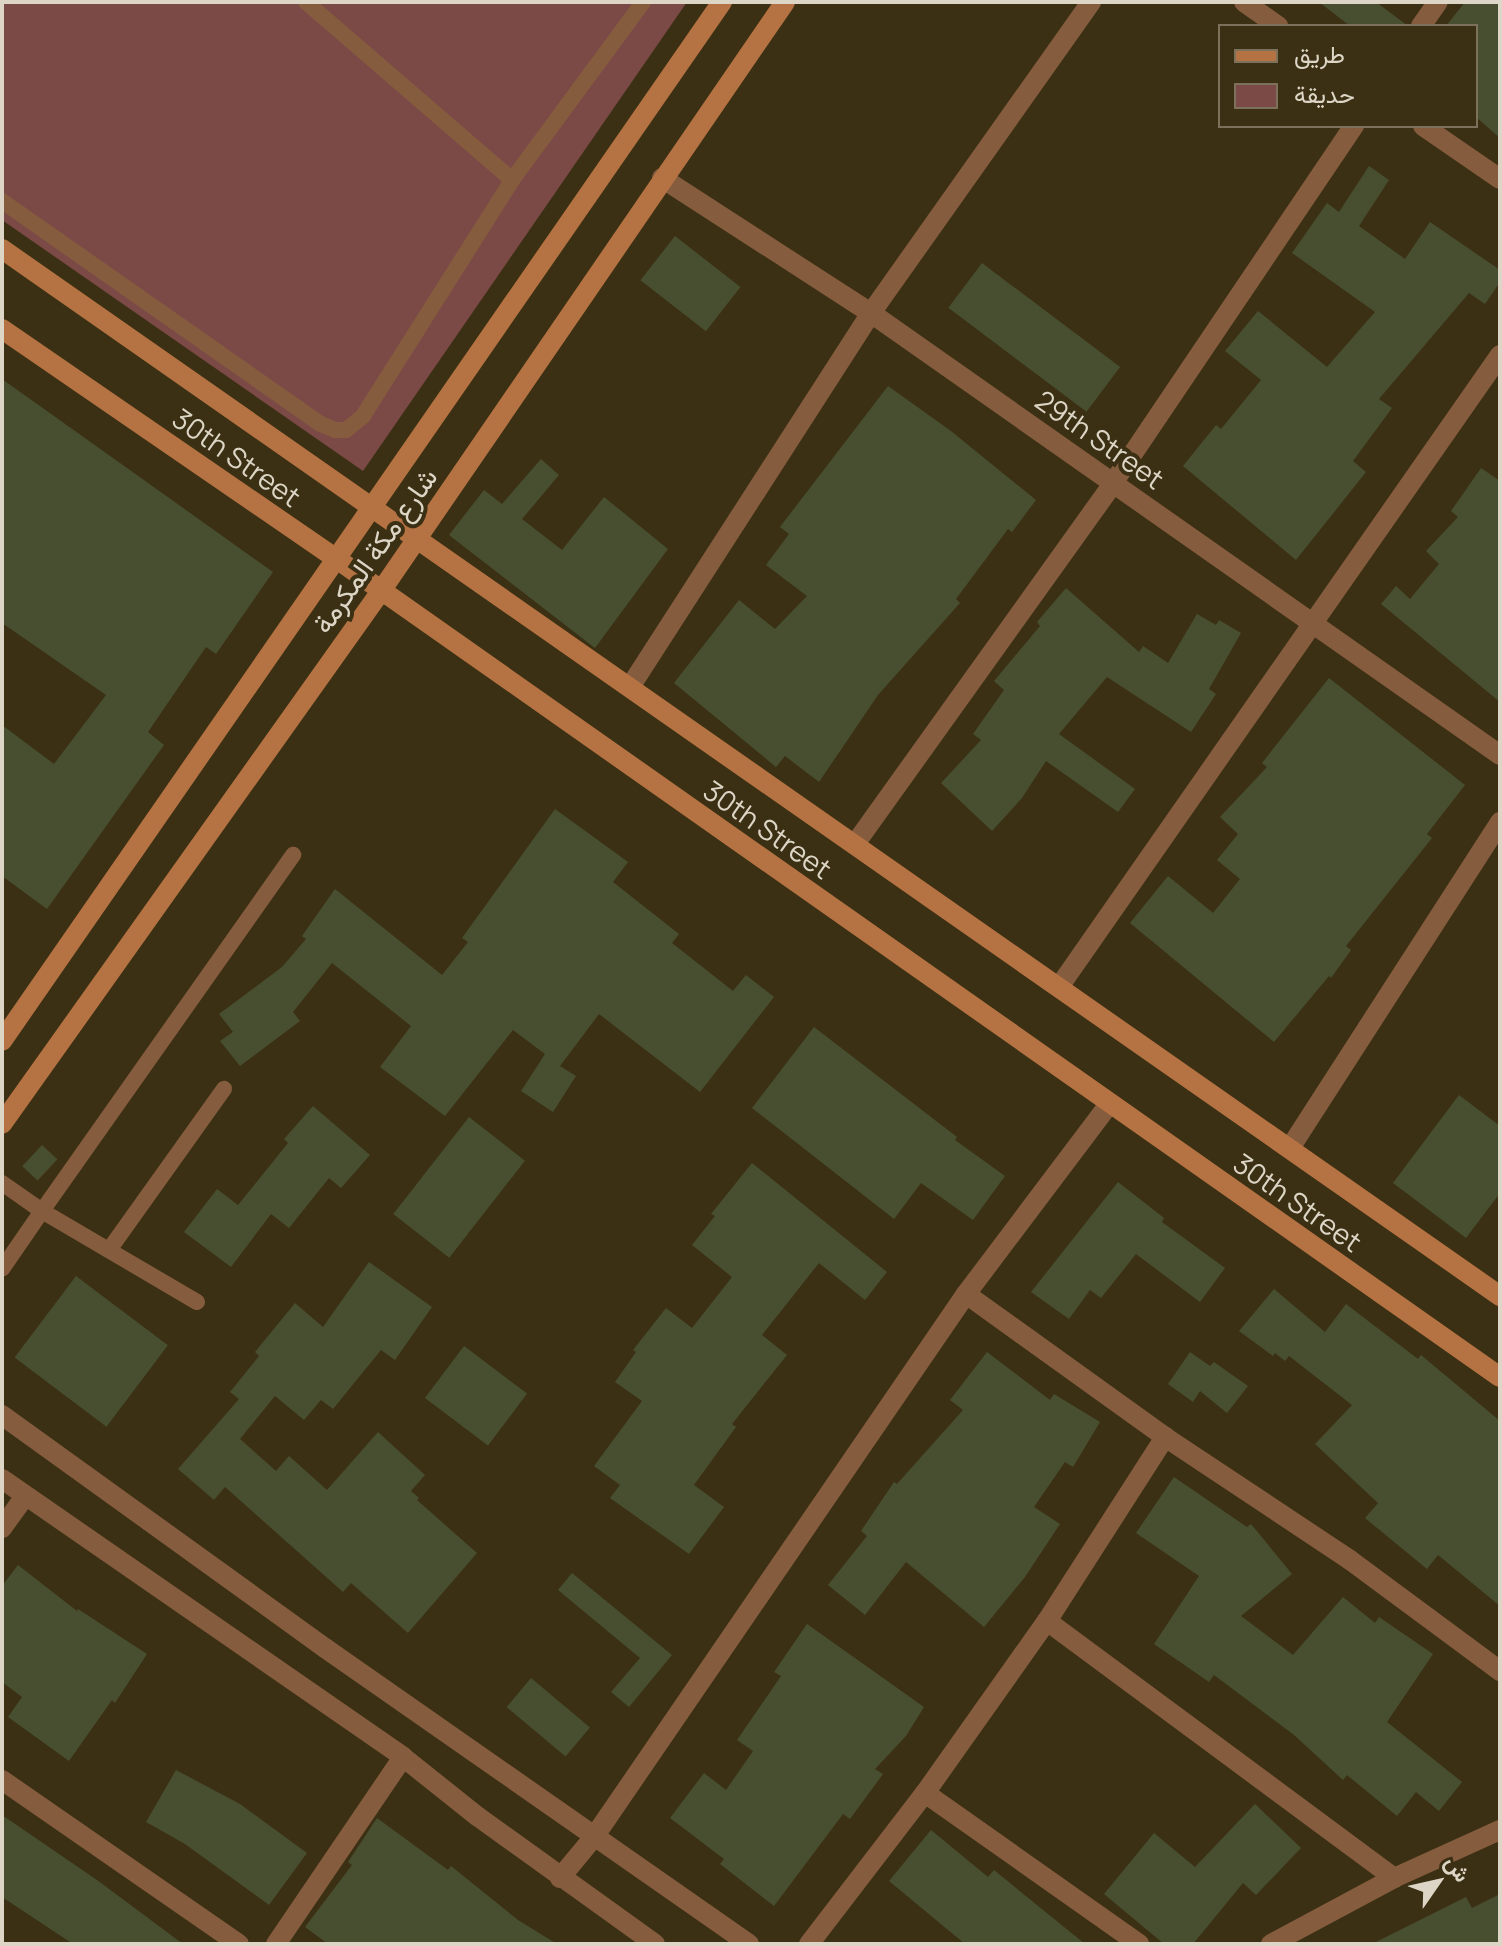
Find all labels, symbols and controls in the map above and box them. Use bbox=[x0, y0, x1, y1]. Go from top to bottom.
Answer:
legend bbox=[1218, 24, 1478, 128]
text: طريق bbox=[1294, 37, 1345, 70]
text: حديقة bbox=[1294, 77, 1355, 110]
street label: 29th Street bbox=[1029, 383, 1171, 495]
street label: 30th Street bbox=[167, 401, 307, 513]
street label: شارع مكة المكرمة bbox=[305, 461, 443, 639]
street label: 30th Street bbox=[698, 773, 838, 885]
street label: 30th Street bbox=[1228, 1146, 1368, 1258]
north arrow bbox=[1398, 1842, 1478, 1922]
text: ش bbox=[1438, 1849, 1478, 1888]

